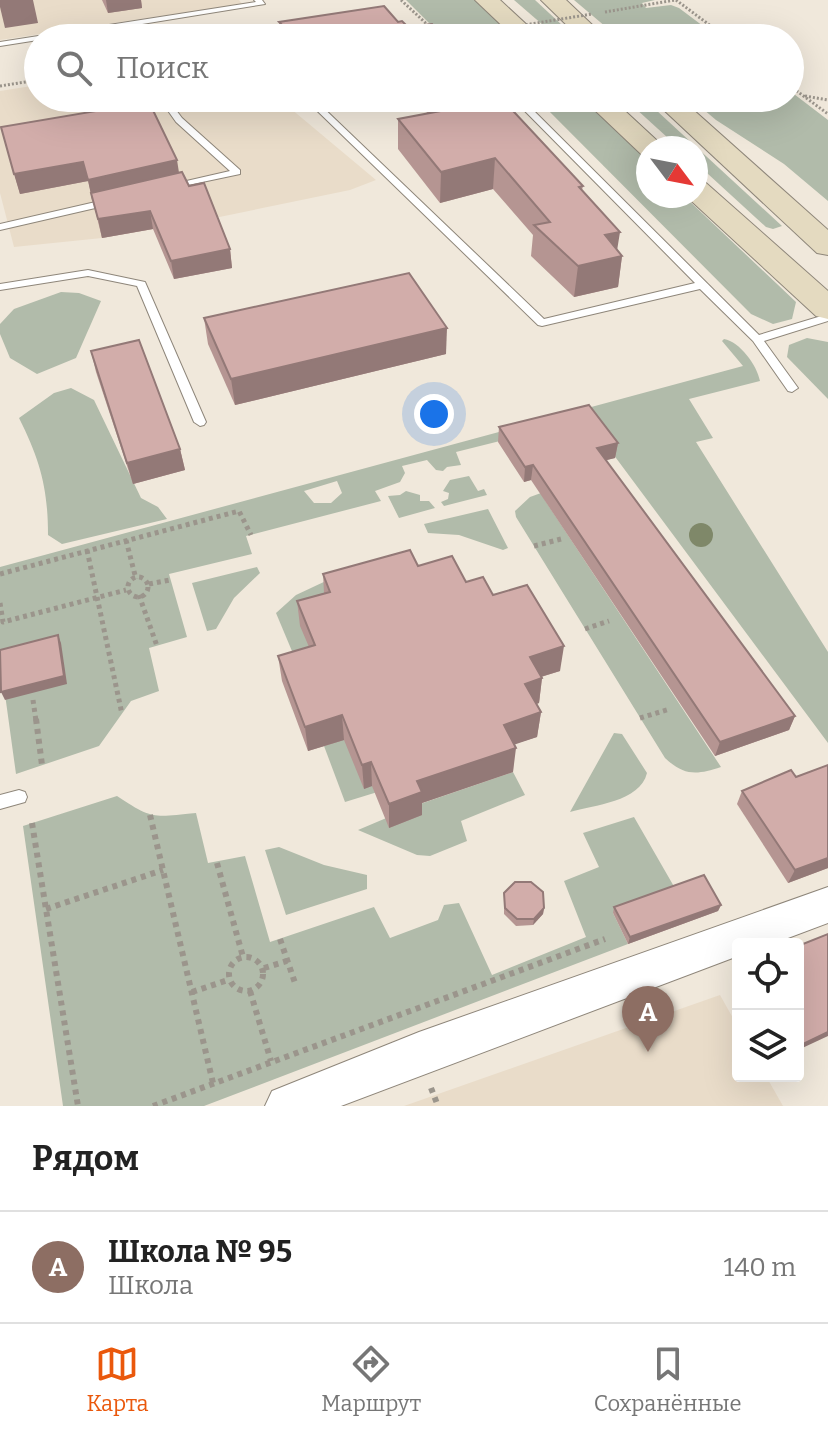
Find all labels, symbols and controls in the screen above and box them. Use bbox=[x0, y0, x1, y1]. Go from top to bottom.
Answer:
search box bbox=[24, 24, 804, 112]
icon: search bbox=[52, 46, 96, 90]
text: Поиск bbox=[116, 50, 209, 86]
north arrow bbox=[636, 136, 708, 208]
your location bbox=[414, 394, 454, 434]
map controls bbox=[732, 938, 804, 1082]
button: locate bbox=[732, 938, 804, 1010]
pin: A bbox=[622, 986, 674, 1052]
button: layers bbox=[732, 1010, 804, 1082]
text: Рядом bbox=[32, 1138, 139, 1179]
text: Школа № 95 bbox=[108, 1234, 292, 1270]
text: A bbox=[49, 1252, 67, 1283]
text: 140 m bbox=[724, 1252, 796, 1283]
text: Школа bbox=[108, 1270, 193, 1301]
tab: Карта bbox=[86, 1342, 148, 1417]
tab: Маршрут bbox=[321, 1342, 421, 1417]
tab: Сохранённые bbox=[594, 1342, 742, 1417]

